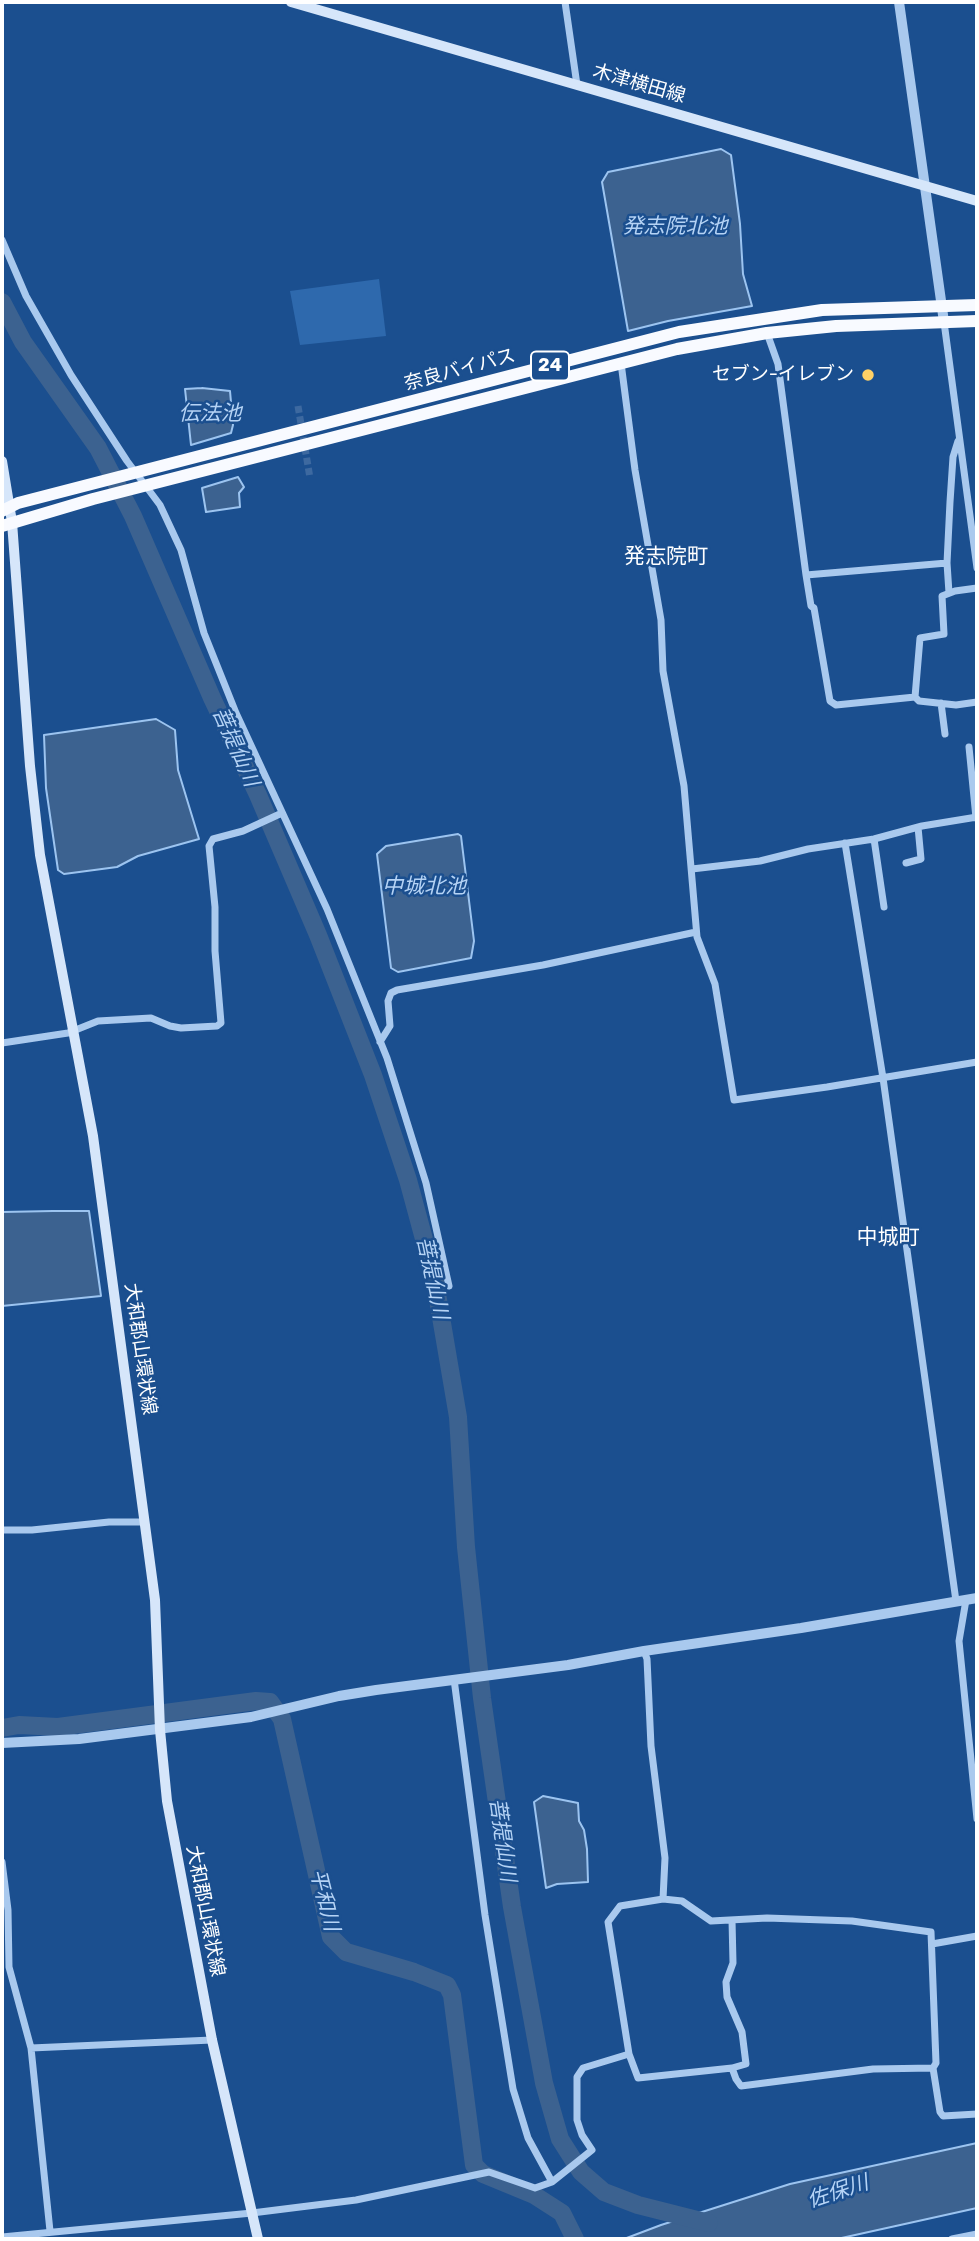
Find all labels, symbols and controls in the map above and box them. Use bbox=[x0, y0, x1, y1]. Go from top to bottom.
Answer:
street label: 木津横田線 bbox=[590, 60, 688, 108]
water label: 発志院北池 bbox=[623, 214, 727, 240]
street label: 奈良バイパス bbox=[402, 344, 518, 396]
road number: 24 bbox=[531, 352, 569, 380]
place label: セブン-イレブン bbox=[712, 364, 854, 386]
marker: セブン-イレブン bbox=[860, 367, 876, 383]
water label: 伝法池 bbox=[179, 401, 241, 427]
district label: 発志院町 bbox=[624, 544, 708, 570]
water label: 菩提仙川 bbox=[206, 704, 264, 790]
water label: 中城北池 bbox=[382, 874, 466, 900]
district label: 中城町 bbox=[857, 1225, 919, 1251]
water label: 菩提仙川 bbox=[411, 1234, 453, 1322]
street label: 大和郡山環状線 bbox=[119, 1282, 161, 1416]
water label: 菩提仙川 bbox=[484, 1797, 520, 1883]
street label: 大和郡山環状線 bbox=[181, 1844, 229, 1978]
water label: 平和川 bbox=[304, 1866, 344, 1934]
water label: 佐保川 bbox=[804, 2170, 872, 2214]

